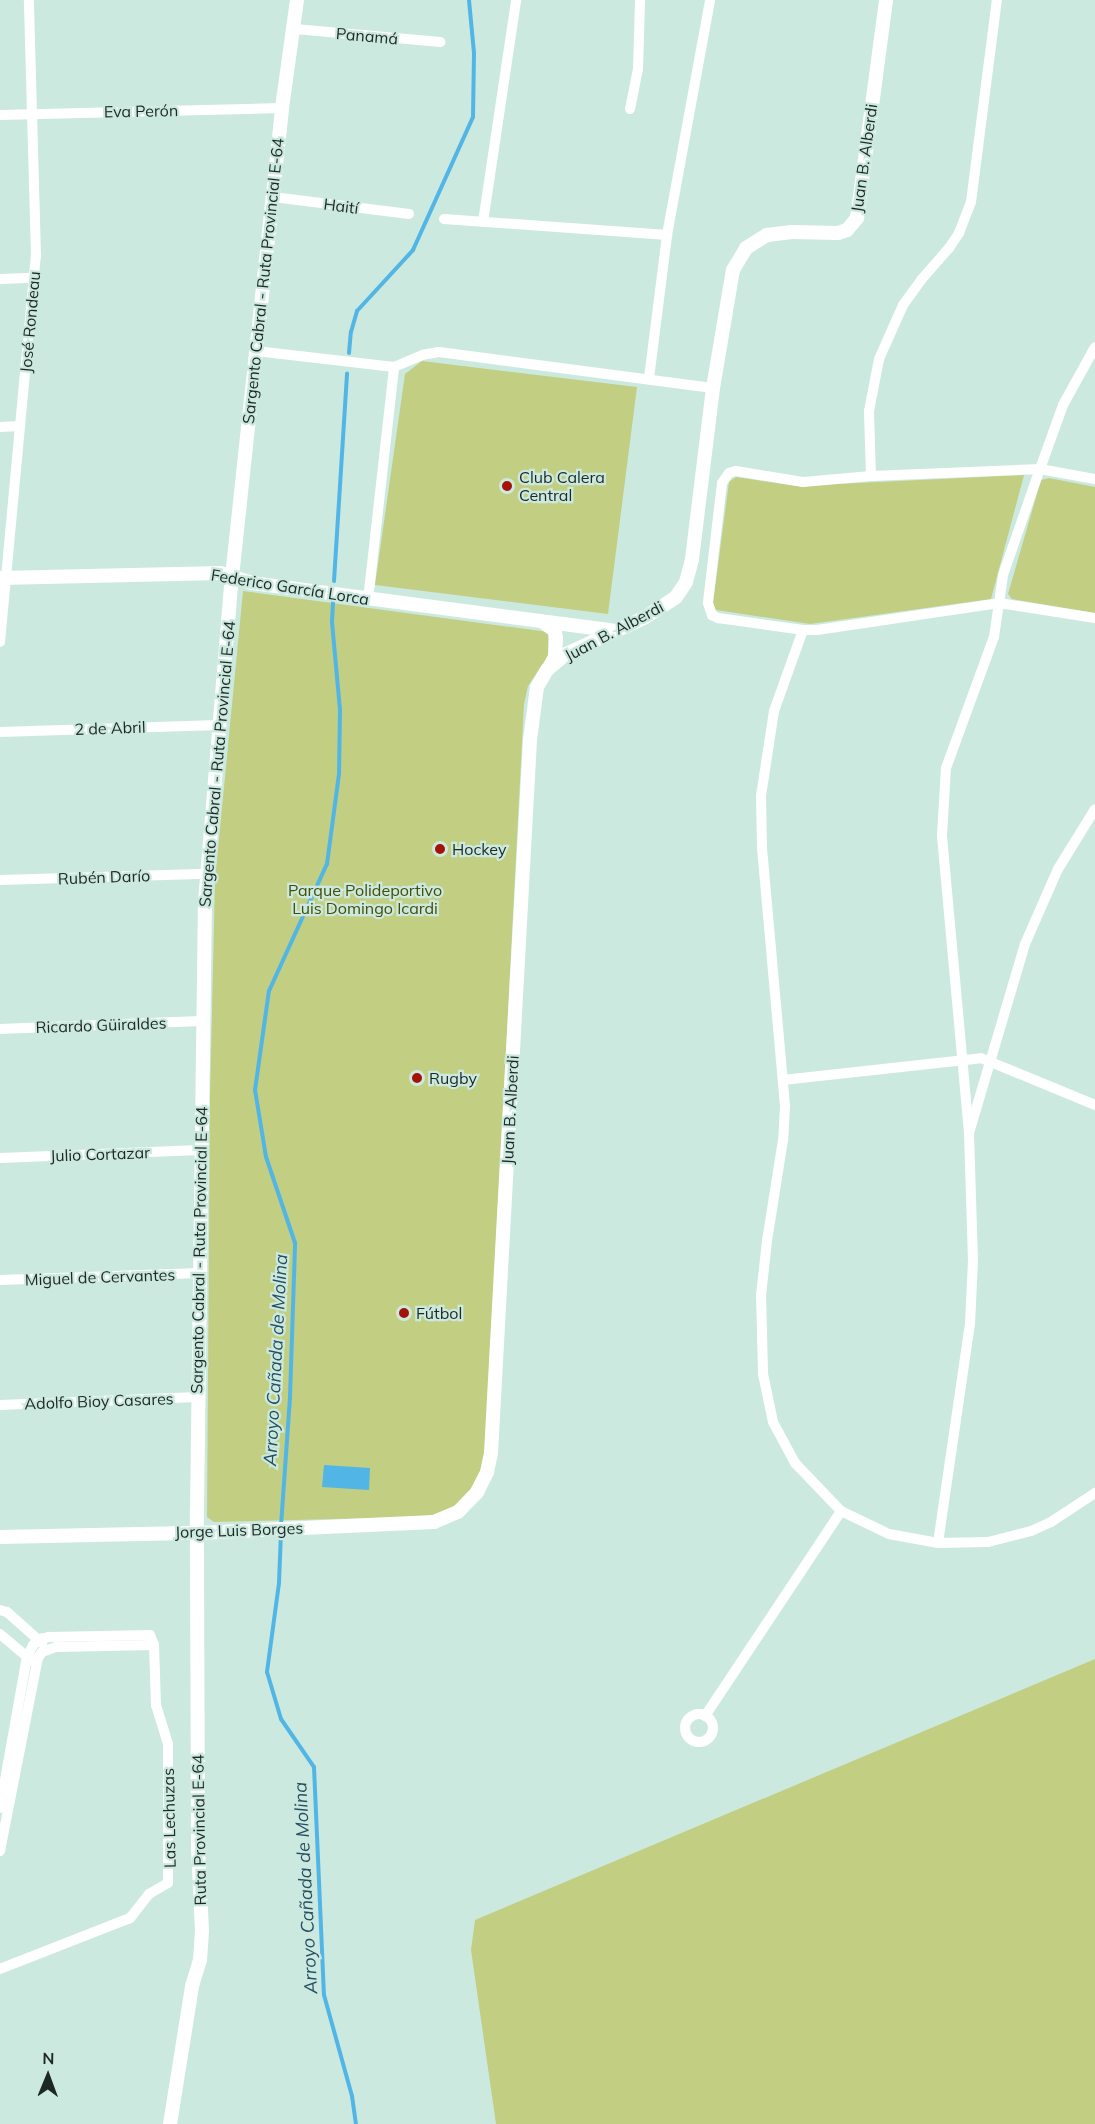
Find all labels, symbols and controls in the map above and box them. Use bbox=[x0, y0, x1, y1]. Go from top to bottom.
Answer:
street label: Panamá bbox=[335, 24, 399, 48]
street label: Eva Perón bbox=[104, 101, 178, 121]
street label: Juan B. Alberdi bbox=[847, 103, 881, 213]
street label: Sargento Cabral - Ruta Provincial E-64 bbox=[238, 137, 288, 425]
street label: Haití bbox=[322, 194, 360, 218]
street label: José Rondeau bbox=[16, 270, 44, 374]
place label: Club Calera Central bbox=[519, 467, 605, 505]
marker: Club Calera Central bbox=[500, 479, 514, 493]
street label: Federico García Lorca bbox=[210, 565, 370, 609]
street label: Juan B. Alberdi bbox=[561, 597, 667, 665]
street label: Sargento Cabral - Ruta Provincial E-64 bbox=[195, 620, 239, 908]
street label: 2 de Abril bbox=[74, 717, 146, 739]
place label: Hockey bbox=[452, 839, 506, 859]
marker: Hockey bbox=[433, 842, 447, 856]
street label: Rubén Darío bbox=[57, 866, 151, 888]
park label: Parque Polideportivo Luis Domingo Icardi bbox=[288, 880, 442, 918]
street label: Ricardo Güiraldes bbox=[35, 1013, 167, 1037]
street label: Juan B. Alberdi bbox=[498, 1055, 522, 1165]
place label: Rugby bbox=[429, 1068, 477, 1088]
marker: Rugby bbox=[410, 1071, 424, 1085]
street label: Sargento Cabral - Ruta Provincial E-64 bbox=[187, 1106, 211, 1394]
street label: Julio Cortazar bbox=[50, 1143, 150, 1165]
water label: Arroyo Cañada de Molina bbox=[260, 1254, 292, 1466]
street label: Miguel de Cervantes bbox=[24, 1265, 176, 1289]
place label: Fútbol bbox=[416, 1303, 462, 1323]
marker: Fútbol bbox=[397, 1306, 411, 1320]
street label: Adolfo Bioy Casares bbox=[24, 1389, 174, 1413]
street label: Jorge Luis Borges bbox=[175, 1518, 303, 1542]
street label: Ruta Provincial E-64 bbox=[188, 1754, 210, 1906]
street label: Las Lechuzas bbox=[159, 1768, 179, 1868]
water label: Arroyo Cañada de Molina bbox=[290, 1782, 322, 1994]
north arrow bbox=[18, 2046, 78, 2106]
text: N bbox=[42, 2048, 55, 2068]

